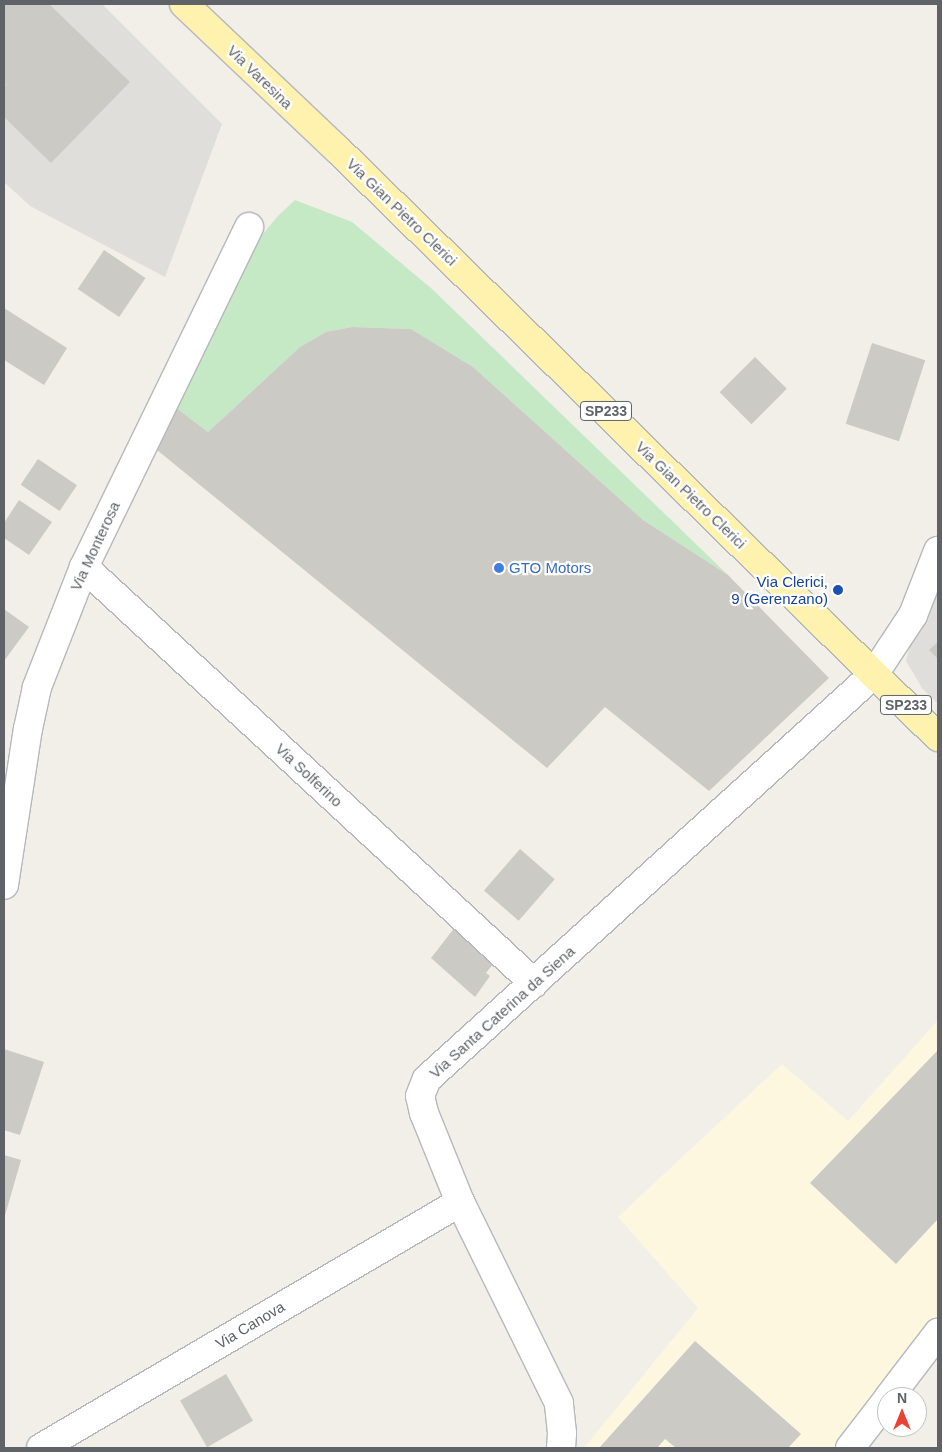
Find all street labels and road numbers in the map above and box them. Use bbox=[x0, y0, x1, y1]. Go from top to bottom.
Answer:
street label: Via Varesina bbox=[224, 41, 296, 113]
street label: Via Gian Pietro Clerici bbox=[343, 155, 461, 269]
road number: SP233 bbox=[580, 400, 632, 422]
street label: Via Gian Pietro Clerici bbox=[632, 438, 750, 552]
street label: Via Monterosa bbox=[66, 498, 124, 594]
road number: SP233 bbox=[880, 694, 932, 716]
street label: Via Solferino bbox=[272, 740, 346, 810]
street label: Via Santa Caterina da Siena bbox=[426, 942, 578, 1082]
street label: Via Canova bbox=[212, 1297, 288, 1353]

